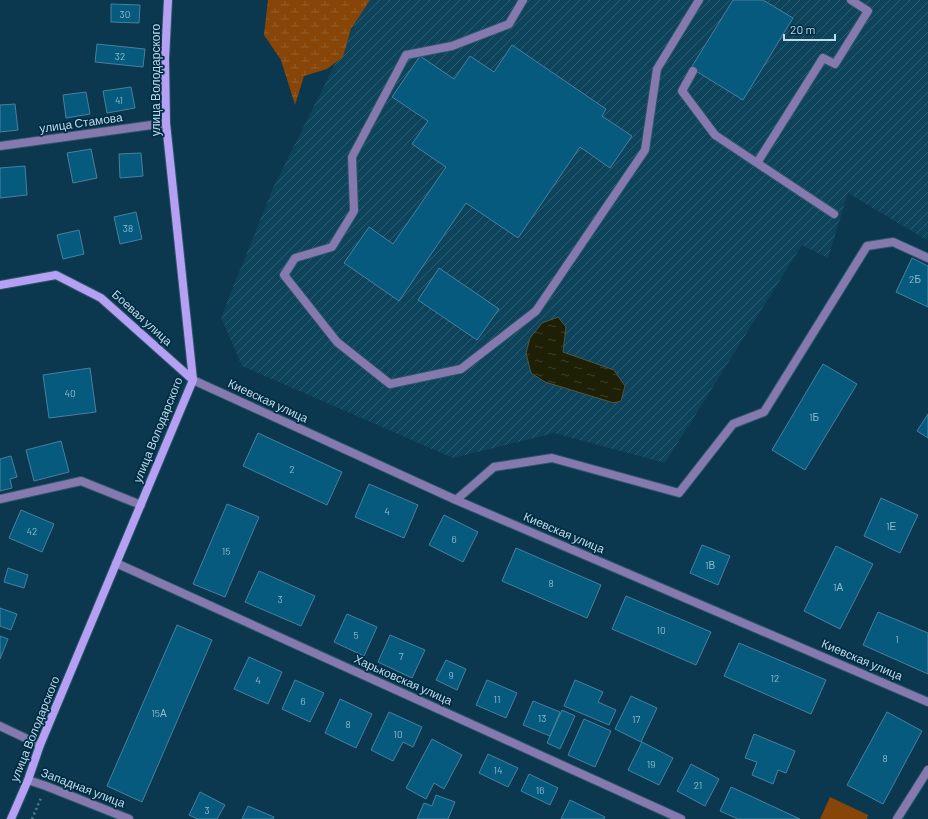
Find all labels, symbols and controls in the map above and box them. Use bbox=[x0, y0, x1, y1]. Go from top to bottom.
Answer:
house number: 30 bbox=[120, 8, 130, 20]
scale bar bbox=[784, 16, 835, 42]
text: 20 m bbox=[790, 22, 816, 36]
street label: улица Володарского bbox=[148, 23, 163, 136]
house number: 32 bbox=[115, 50, 125, 62]
house number: 41 bbox=[115, 94, 123, 106]
street label: улица Стамова bbox=[38, 109, 124, 136]
house number: 38 bbox=[123, 222, 133, 234]
house number: 2Б bbox=[909, 273, 921, 285]
street label: Боевая улица bbox=[109, 287, 176, 349]
street label: улица Володарского bbox=[130, 375, 186, 485]
street label: Киевская улица bbox=[226, 375, 311, 426]
house number: 40 bbox=[64, 387, 76, 399]
house number: 1Б bbox=[809, 411, 819, 423]
house number: 2 bbox=[289, 463, 295, 475]
house number: 4 bbox=[384, 505, 390, 517]
street label: Киевская улица bbox=[521, 509, 607, 557]
house number: 1Е bbox=[886, 520, 896, 532]
house number: 42 bbox=[27, 525, 37, 537]
house number: 6 bbox=[451, 533, 457, 545]
house number: 15 bbox=[222, 545, 230, 557]
house number: 1В bbox=[705, 559, 715, 571]
house number: 8 bbox=[548, 577, 554, 589]
house number: 1А bbox=[833, 581, 843, 593]
house number: 3 bbox=[277, 593, 283, 605]
house number: 10 bbox=[656, 624, 666, 636]
house number: 5 bbox=[353, 629, 359, 641]
house number: 1 bbox=[895, 633, 899, 645]
street label: Киевская улица bbox=[819, 636, 905, 684]
house number: 7 bbox=[399, 650, 404, 662]
street label: Харьковская улица bbox=[352, 651, 455, 708]
house number: 9 bbox=[448, 669, 454, 681]
house number: 12 bbox=[771, 672, 779, 684]
street label: улица Володарского bbox=[7, 674, 63, 784]
house number: 4 bbox=[255, 674, 261, 686]
house number: 11 bbox=[493, 693, 501, 705]
house number: 6 bbox=[300, 695, 306, 707]
house number: 15А bbox=[151, 707, 167, 719]
house number: 13 bbox=[538, 712, 546, 724]
house number: 17 bbox=[632, 713, 640, 725]
house number: 8 bbox=[345, 718, 351, 730]
house number: 10 bbox=[393, 728, 403, 740]
house number: 8 bbox=[882, 752, 888, 764]
house number: 19 bbox=[647, 758, 655, 770]
house number: 14 bbox=[493, 764, 503, 776]
street label: Западная улица bbox=[39, 765, 128, 811]
house number: 21 bbox=[694, 779, 702, 791]
house number: 16 bbox=[536, 784, 544, 796]
house number: 3 bbox=[204, 804, 210, 816]

